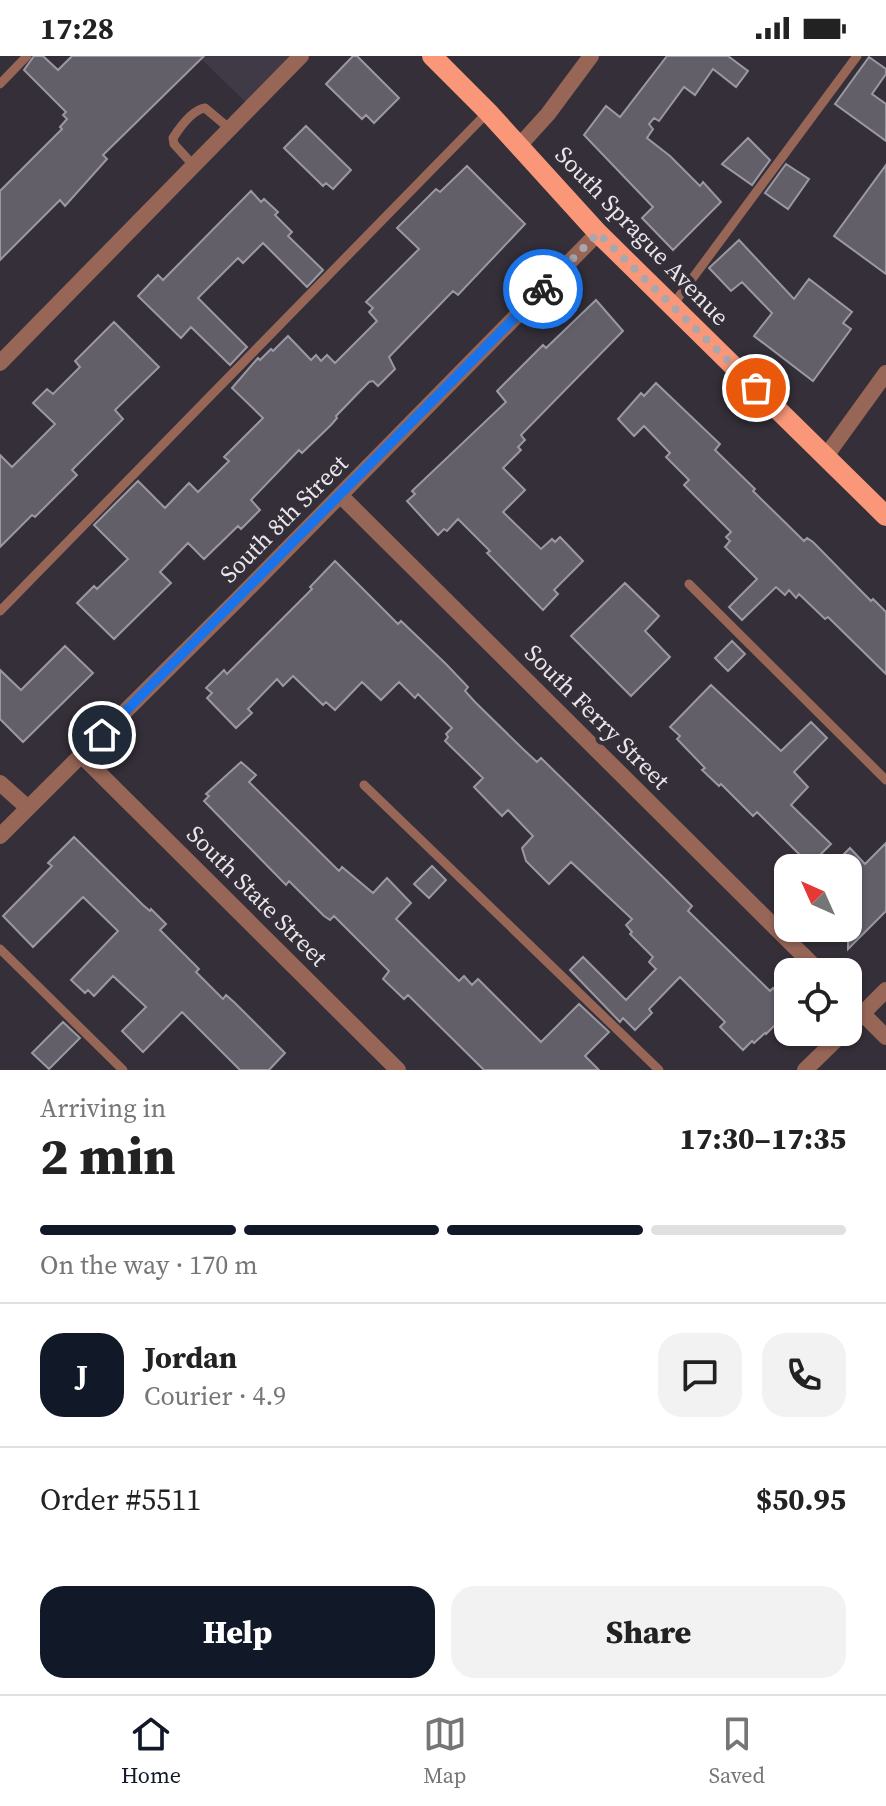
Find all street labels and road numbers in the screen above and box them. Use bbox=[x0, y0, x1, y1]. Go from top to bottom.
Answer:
street label: South Sprague Avenue bbox=[548, 139, 737, 333]
street label: South 8th Street bbox=[212, 447, 355, 590]
street label: South Ferry Street bbox=[518, 637, 677, 797]
street label: South State Street bbox=[180, 818, 335, 973]

